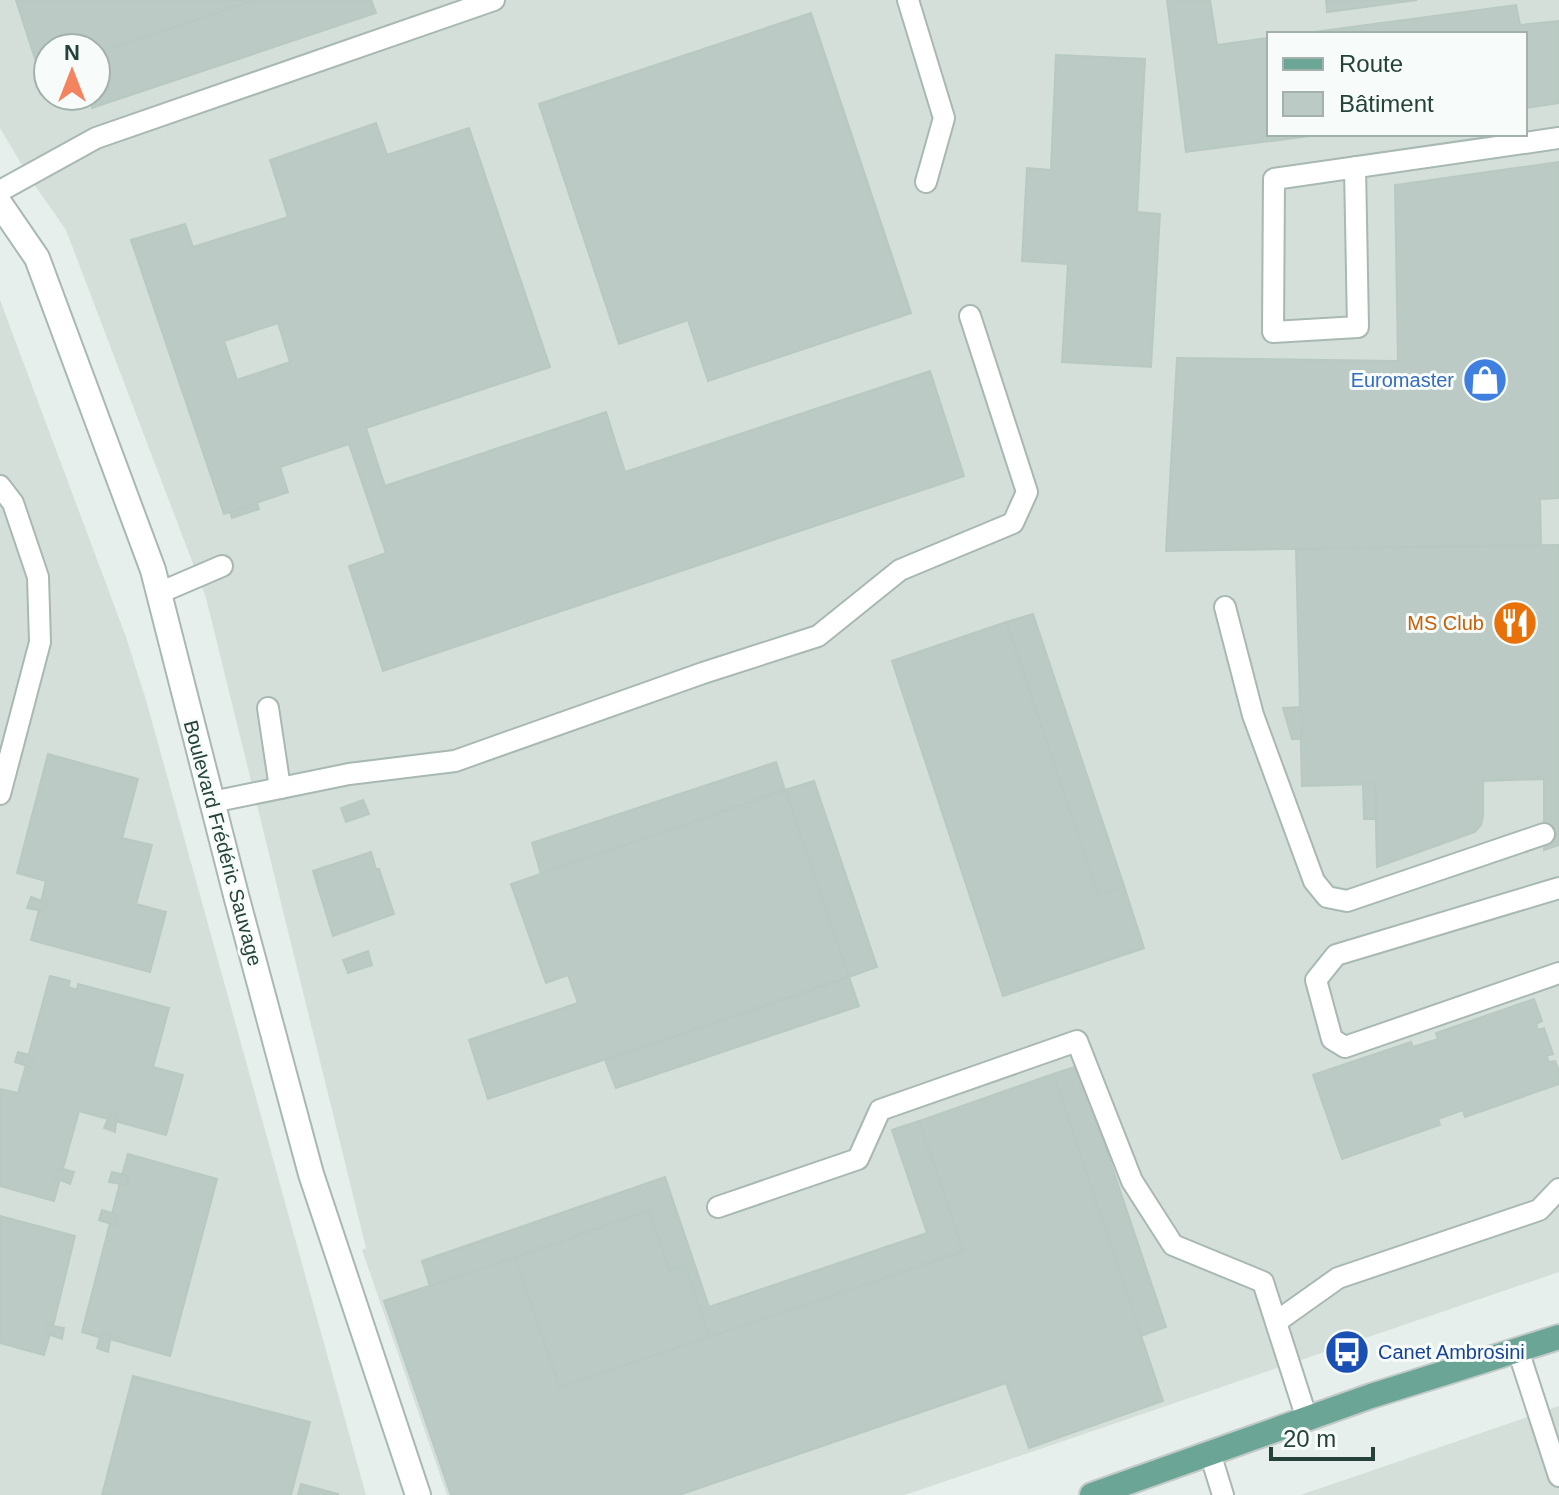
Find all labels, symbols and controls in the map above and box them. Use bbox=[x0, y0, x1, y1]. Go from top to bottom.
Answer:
north arrow bbox=[32, 32, 112, 112]
legend bbox=[1267, 32, 1527, 136]
text: N bbox=[64, 40, 80, 65]
text: Route bbox=[1339, 50, 1403, 77]
text: Bâtiment bbox=[1339, 90, 1434, 117]
shop icon: Euromaster bbox=[1461, 356, 1509, 404]
place label: Euromaster bbox=[1351, 369, 1454, 391]
restaurant icon: MS Club bbox=[1491, 599, 1539, 647]
place label: MS Club bbox=[1407, 612, 1484, 634]
street label: Boulevard Frédéric Sauvage bbox=[180, 718, 266, 968]
bus stop icon: Canet Ambrosini bbox=[1323, 1328, 1371, 1376]
place label: Canet Ambrosini bbox=[1378, 1341, 1525, 1363]
scale bar bbox=[1271, 1411, 1373, 1461]
text: 20 m bbox=[1283, 1425, 1336, 1452]

